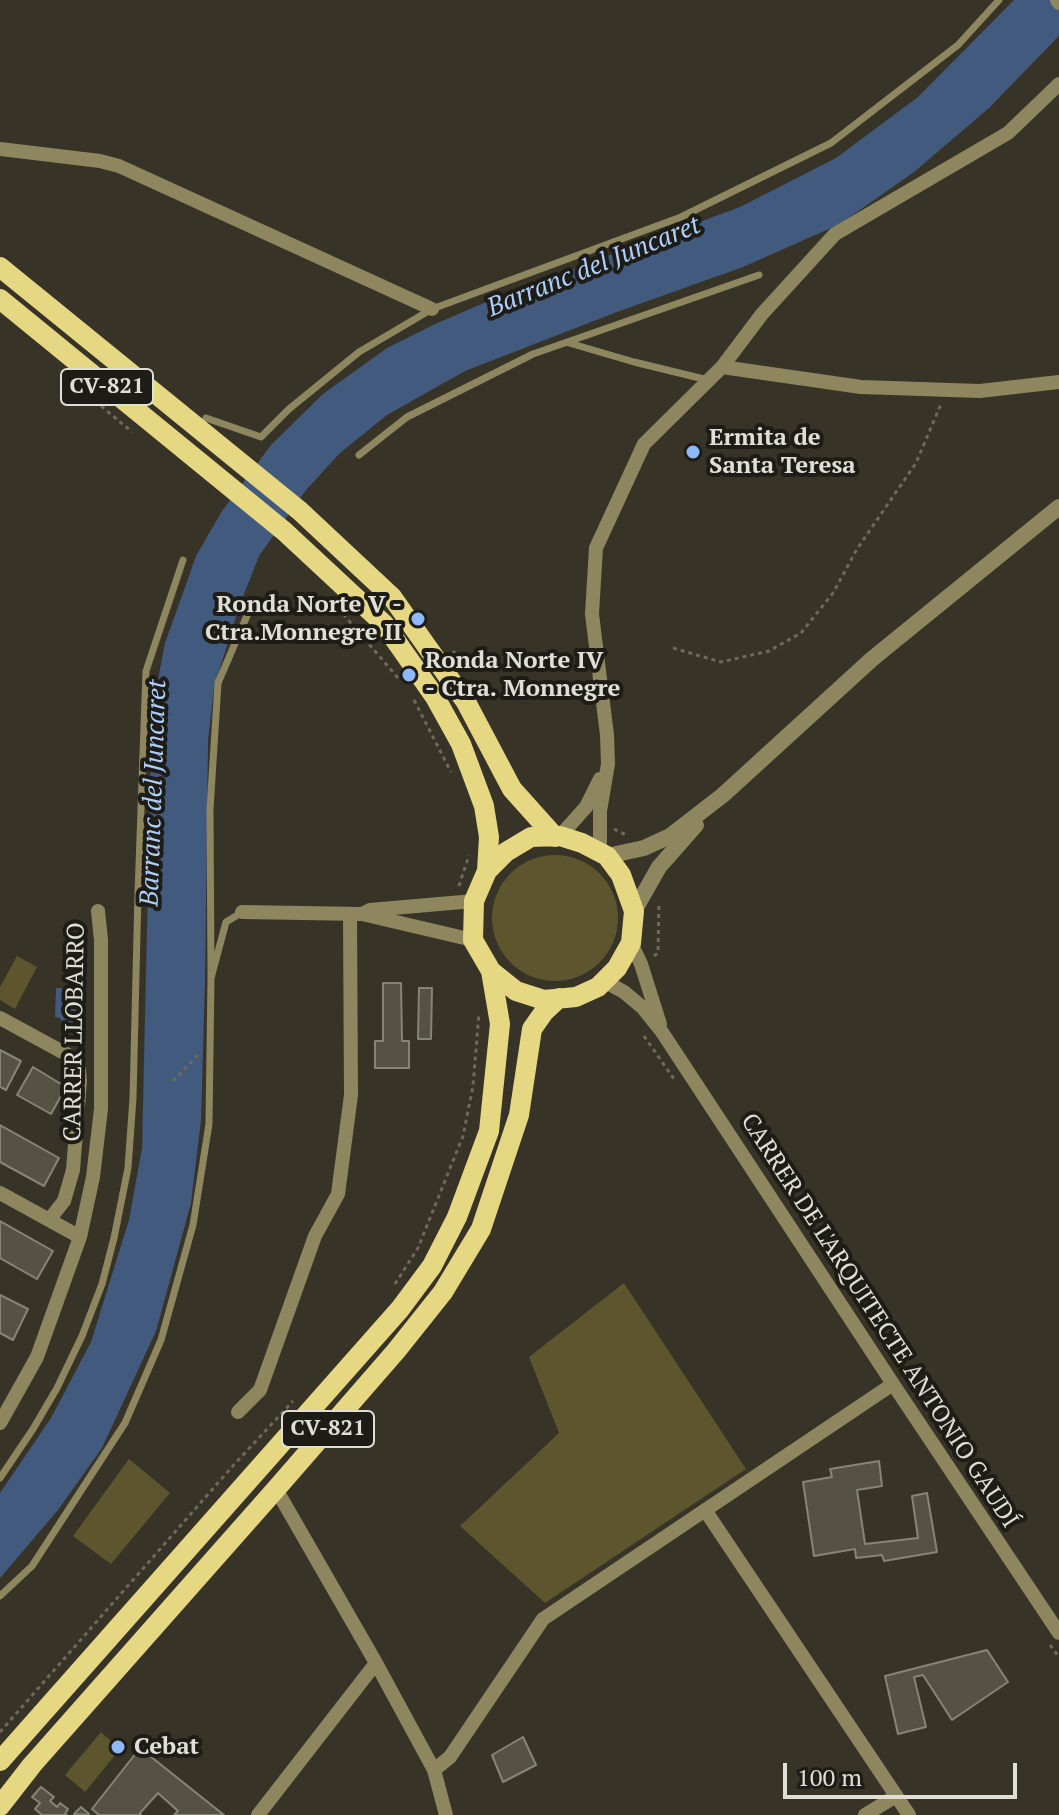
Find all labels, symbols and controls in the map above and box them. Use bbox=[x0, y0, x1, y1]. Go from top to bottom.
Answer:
water label: Barranc del Juncaret bbox=[483, 210, 705, 324]
road number: CV-821 bbox=[61, 369, 153, 405]
place label: Ermita de Santa Teresa bbox=[709, 424, 856, 480]
marker: Ermita de Santa Teresa bbox=[684, 443, 702, 461]
place label: Ronda Norte V - Ctra.Monnegre II bbox=[205, 591, 402, 647]
marker: Ronda Norte V - Ctra.Monnegre II bbox=[409, 610, 427, 628]
place label: Ronda Norte IV - Ctra. Monnegre bbox=[425, 647, 621, 703]
marker: Ronda Norte IV - Ctra. Monnegre bbox=[400, 666, 418, 684]
water label: Barranc del Juncaret bbox=[134, 679, 174, 907]
street label: CARRER LLOBARRO bbox=[59, 922, 91, 1142]
street label: CARRER DE L'ARQUITECTE ANTONIO GAUDÍ bbox=[734, 1108, 1024, 1534]
road number: CV-821 bbox=[282, 1411, 374, 1447]
place label: Cebat bbox=[134, 1733, 199, 1761]
marker: Cebat bbox=[109, 1738, 127, 1756]
scale bar bbox=[787, 1747, 1021, 1797]
text: 100 m bbox=[797, 1761, 862, 1793]

